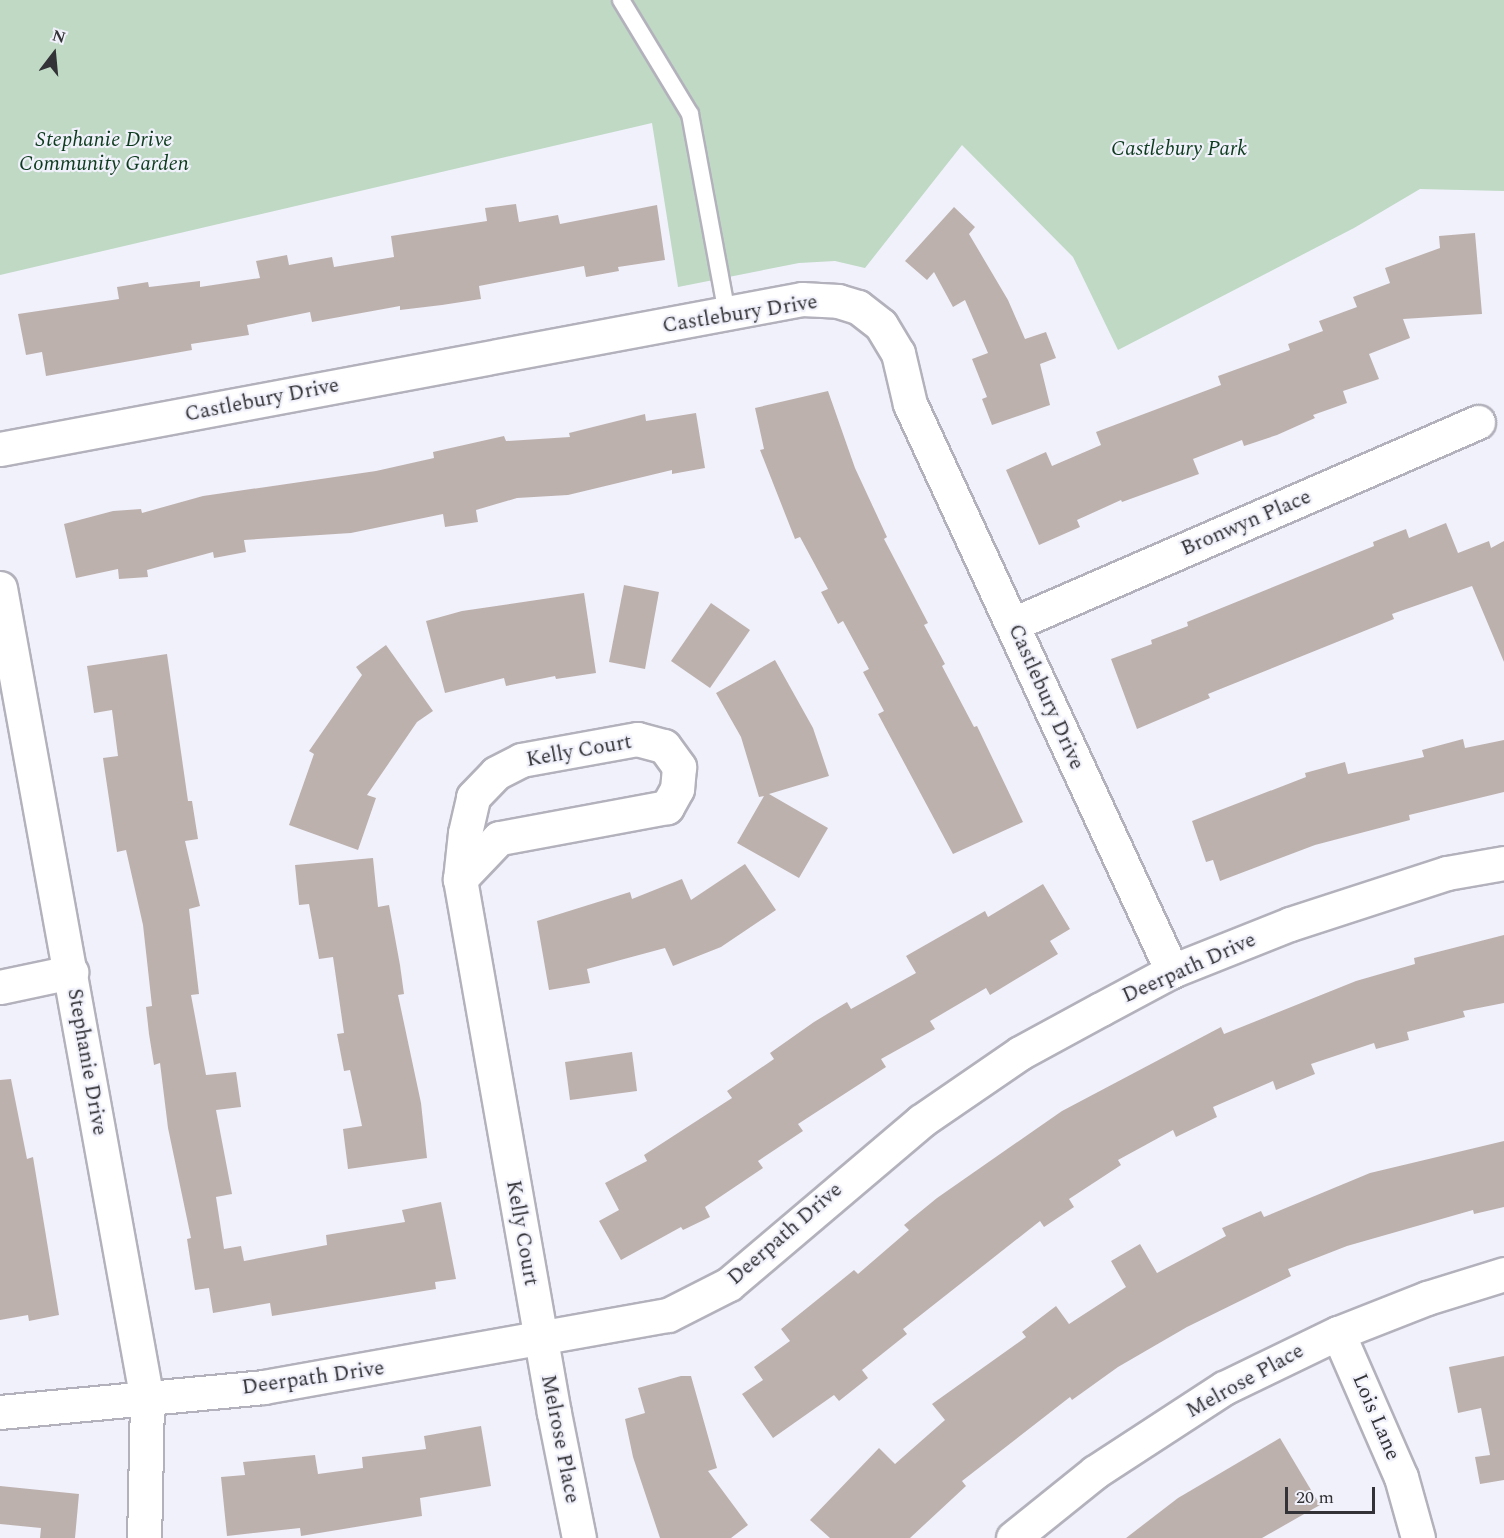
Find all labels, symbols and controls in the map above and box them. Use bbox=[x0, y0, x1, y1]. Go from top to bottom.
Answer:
text: N bbox=[49, 23, 69, 50]
north arrow bbox=[24, 24, 84, 84]
park label: Stephanie Drive Community Garden bbox=[19, 127, 189, 177]
park label: Castlebury Park bbox=[1111, 136, 1247, 162]
street label: Castlebury Drive bbox=[661, 289, 819, 339]
street label: Castlebury Drive bbox=[183, 373, 341, 427]
street label: Bronwyn Place bbox=[1177, 484, 1315, 562]
street label: Castlebury Drive bbox=[1003, 620, 1089, 774]
street label: Kelly Court bbox=[524, 729, 634, 773]
street label: Deerpath Drive bbox=[1118, 927, 1260, 1009]
street label: Stephanie Drive bbox=[62, 987, 112, 1137]
street label: Deerpath Drive bbox=[723, 1177, 847, 1291]
street label: Kelly Court bbox=[500, 1178, 544, 1288]
street label: Melrose Place bbox=[1182, 1338, 1308, 1424]
street label: Deerpath Drive bbox=[240, 1356, 386, 1400]
street label: Lois Lane bbox=[1347, 1370, 1405, 1464]
street label: Melrose Place bbox=[535, 1372, 585, 1506]
scale bar bbox=[1288, 1475, 1378, 1513]
text: 20 m bbox=[1296, 1484, 1334, 1511]

